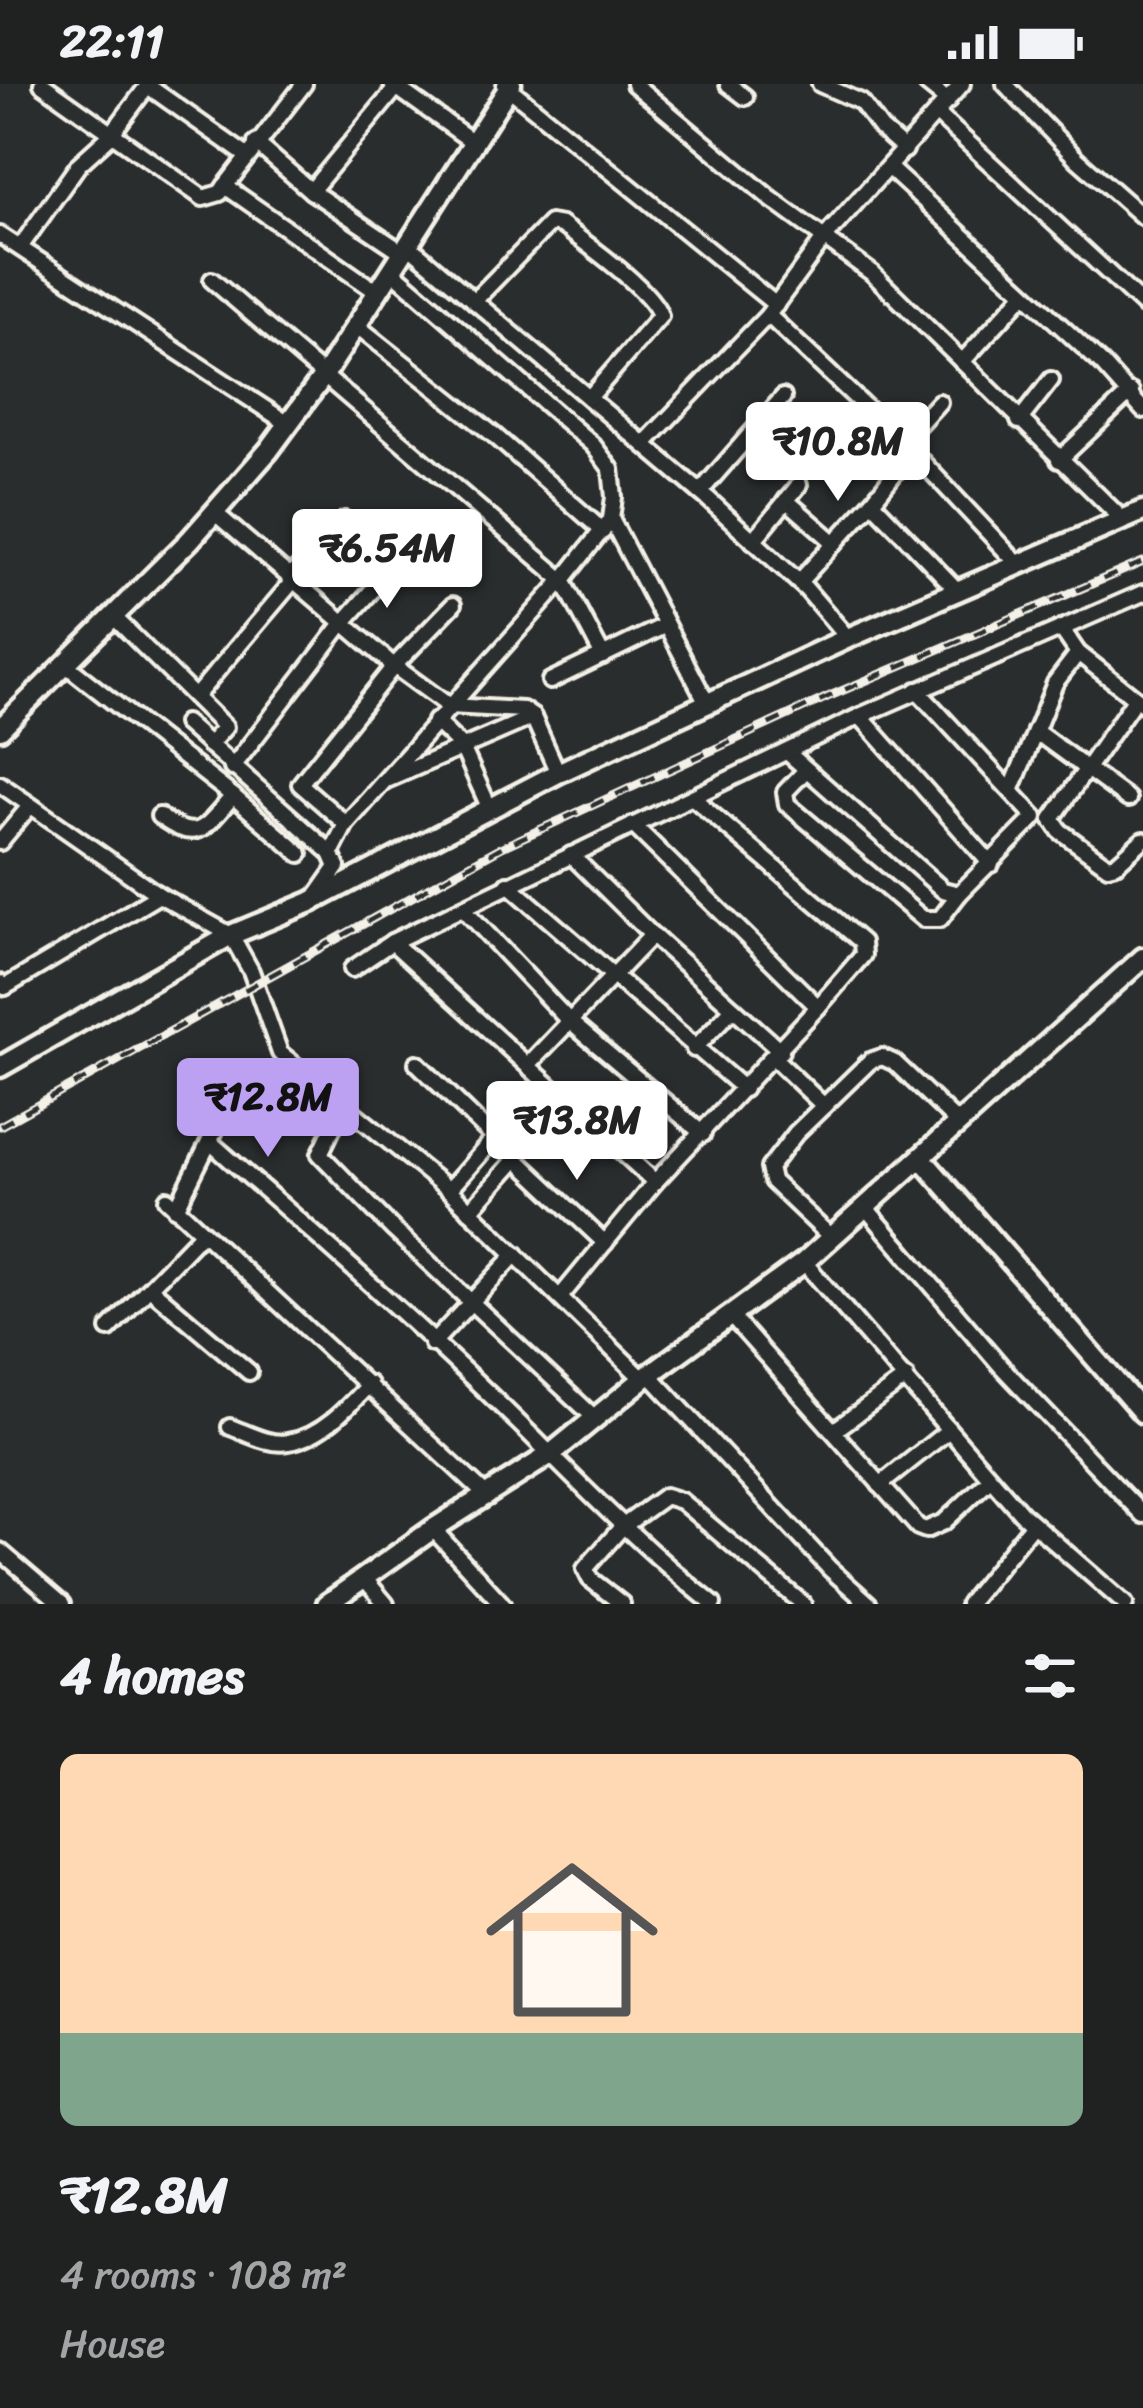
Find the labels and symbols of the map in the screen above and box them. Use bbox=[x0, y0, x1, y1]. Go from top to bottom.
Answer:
pin: ₹10.8M bbox=[740, 402, 936, 504]
pin: ₹6.54M bbox=[289, 509, 485, 611]
pin: ₹12.8M bbox=[170, 1058, 366, 1160]
pin: ₹13.8M bbox=[479, 1081, 675, 1183]

